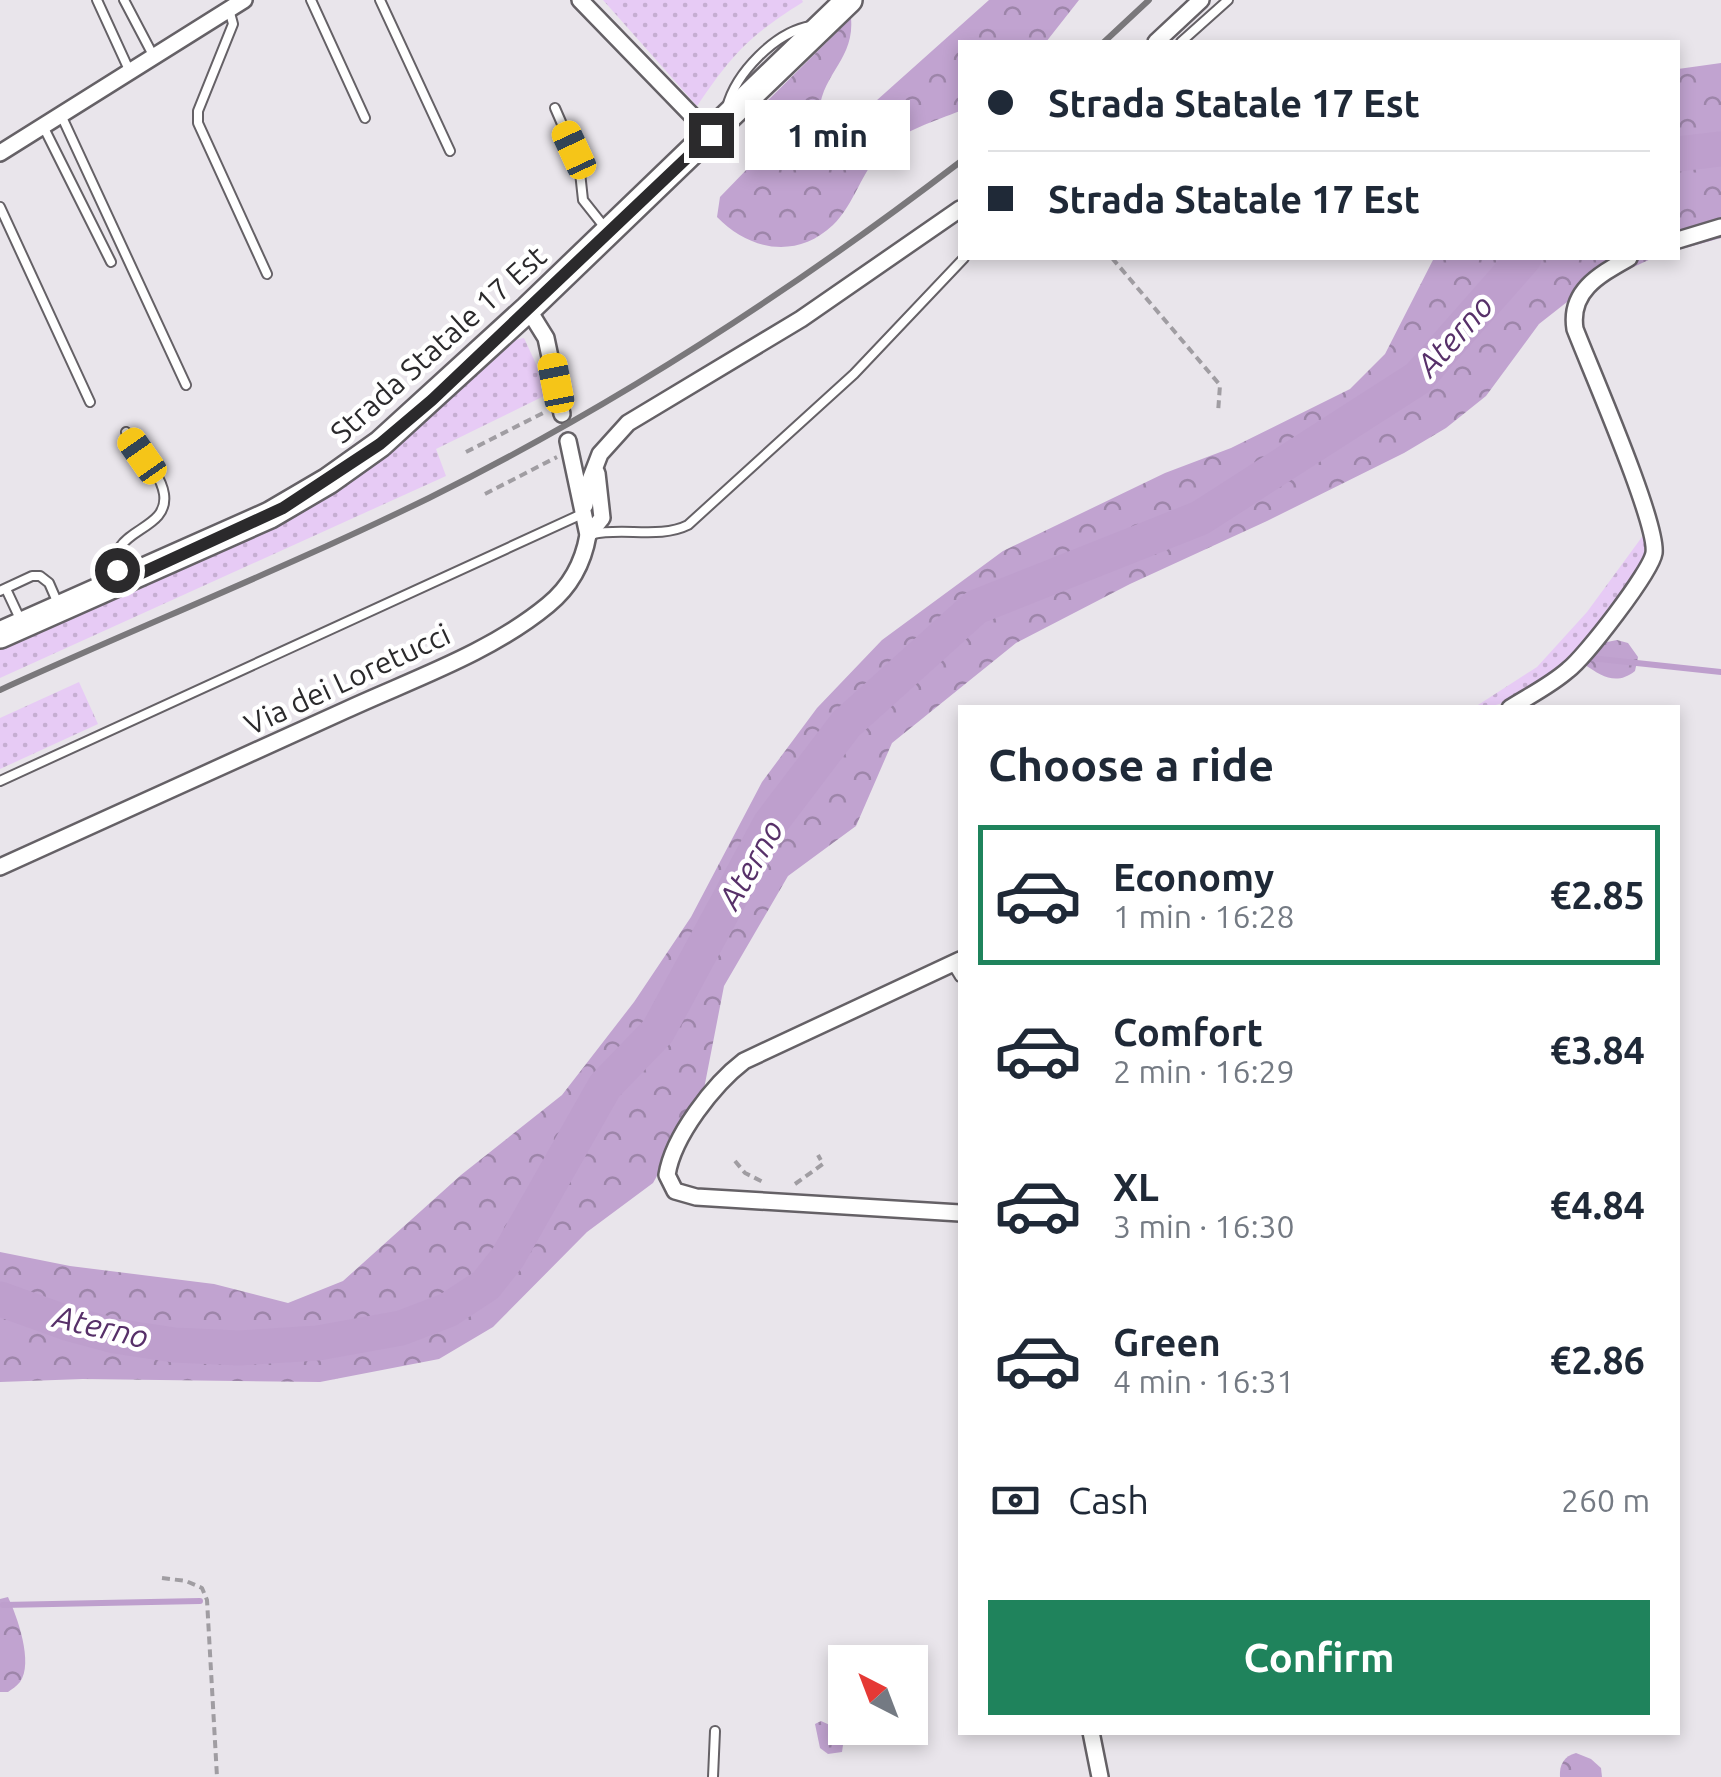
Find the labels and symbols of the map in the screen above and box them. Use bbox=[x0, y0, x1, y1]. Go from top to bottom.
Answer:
callout: 1 min bbox=[746, 100, 911, 170]
route end bbox=[689, 113, 734, 158]
car bbox=[548, 116, 600, 184]
street label: Strada Statale 17 Est bbox=[323, 238, 553, 450]
water label: Aterno bbox=[1407, 287, 1500, 384]
car bbox=[536, 351, 576, 415]
car bbox=[113, 423, 171, 489]
route start bbox=[95, 548, 140, 593]
street label: Via dei Loretucci bbox=[239, 617, 455, 741]
water label: Aterno bbox=[709, 813, 790, 916]
water label: Aterno bbox=[48, 1297, 152, 1354]
north arrow bbox=[828, 1645, 928, 1745]

